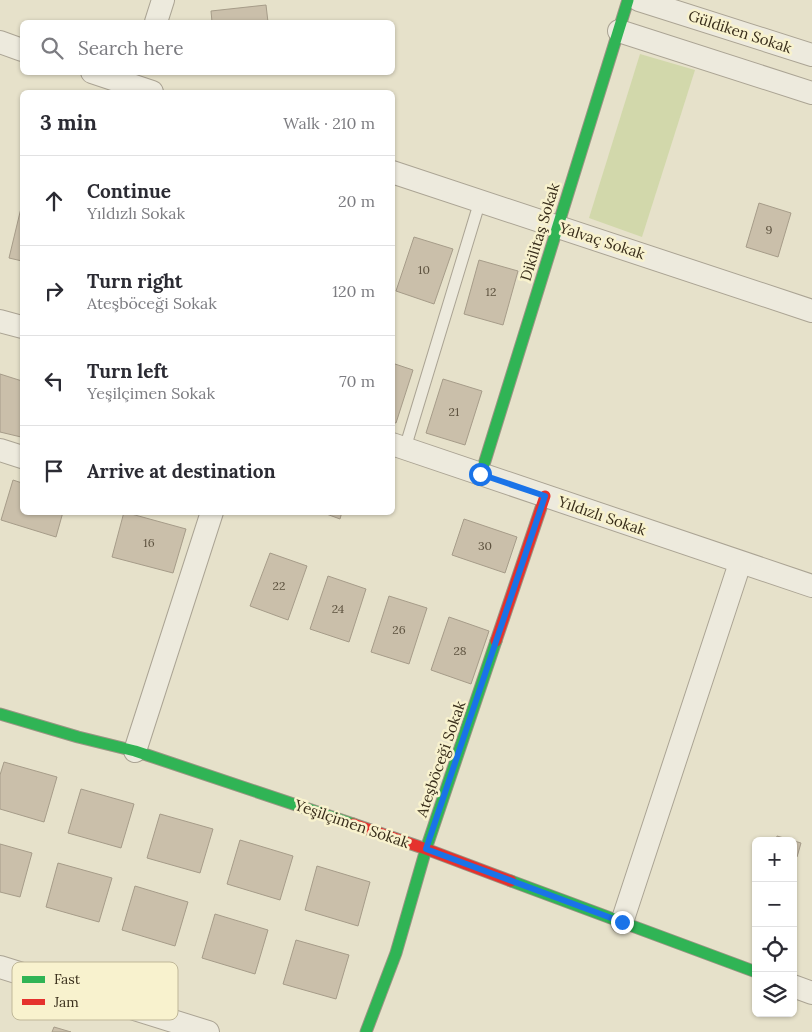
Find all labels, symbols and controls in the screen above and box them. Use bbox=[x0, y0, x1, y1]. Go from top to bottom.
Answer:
street label: Güldiken Sokak bbox=[686, 6, 794, 57]
search box bbox=[20, 20, 395, 75]
icon: search bbox=[38, 34, 66, 62]
text: Search here bbox=[78, 36, 184, 60]
text: 3 min bbox=[40, 109, 97, 136]
text: Walk · 210 m bbox=[283, 113, 375, 133]
text: Continue bbox=[87, 179, 171, 203]
street label: Dikilitaş Sokak bbox=[516, 180, 563, 283]
icon: ahead bbox=[40, 187, 68, 215]
text: 20 m bbox=[338, 191, 375, 211]
text: Yıldızlı Sokak bbox=[87, 203, 185, 223]
street label: Yalvaç Sokak bbox=[556, 217, 647, 263]
house number: 9 bbox=[766, 222, 773, 237]
house number: 10 bbox=[418, 262, 430, 277]
text: Turn right bbox=[87, 269, 183, 293]
icon: right bbox=[40, 277, 68, 305]
text: 120 m bbox=[332, 281, 375, 301]
house number: 12 bbox=[486, 284, 496, 299]
text: Ateşböceği Sokak bbox=[87, 293, 217, 313]
text: Turn left bbox=[87, 359, 168, 383]
icon: left bbox=[40, 367, 68, 395]
text: 70 m bbox=[339, 371, 375, 391]
text: Yeşilçimen Sokak bbox=[87, 383, 215, 403]
house number: 21 bbox=[449, 404, 459, 419]
icon: arrive bbox=[40, 457, 68, 485]
text: Arrive at destination bbox=[87, 459, 276, 483]
route start bbox=[469, 463, 492, 486]
street label: Yıldızlı Sokak bbox=[555, 491, 649, 539]
house number: 16 bbox=[143, 535, 155, 550]
house number: 30 bbox=[478, 538, 492, 553]
house number: 22 bbox=[273, 578, 285, 593]
house number: 24 bbox=[332, 601, 345, 616]
house number: 26 bbox=[392, 622, 406, 637]
house number: 28 bbox=[453, 643, 467, 658]
street label: Ateşböceği Sokak bbox=[411, 698, 469, 820]
street label: Yeşilçimen Sokak bbox=[291, 795, 412, 852]
map controls bbox=[752, 837, 797, 1017]
button: + bbox=[752, 837, 797, 882]
button: − bbox=[752, 882, 797, 927]
route end bbox=[611, 911, 634, 934]
button: locate bbox=[752, 927, 797, 972]
legend bbox=[12, 962, 178, 1020]
text: Fast bbox=[54, 970, 81, 988]
button: layers bbox=[752, 972, 797, 1017]
text: Jam bbox=[53, 993, 79, 1011]

